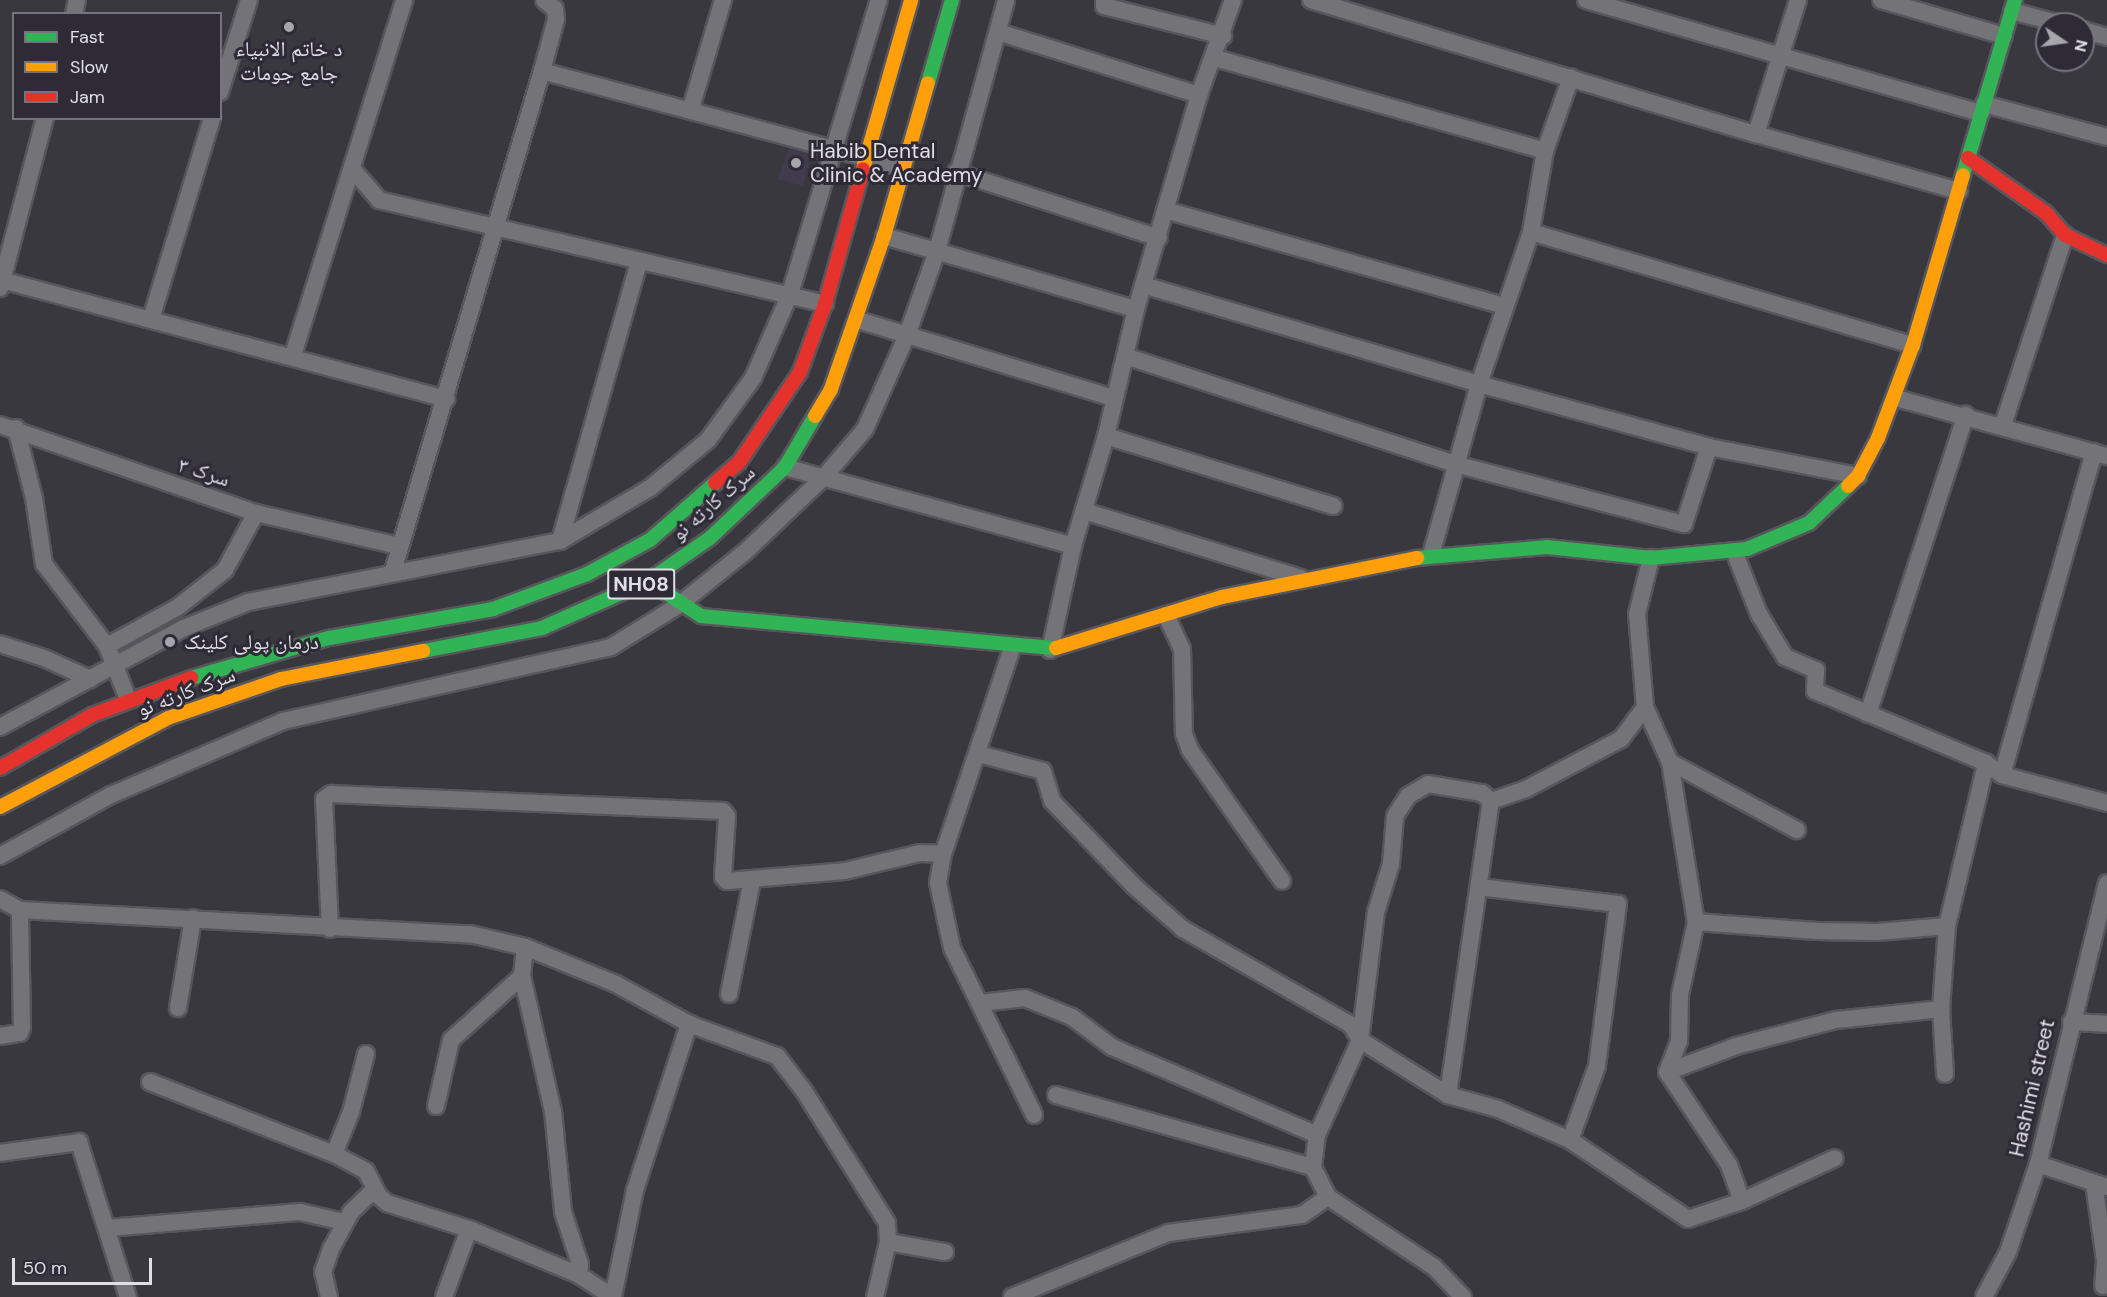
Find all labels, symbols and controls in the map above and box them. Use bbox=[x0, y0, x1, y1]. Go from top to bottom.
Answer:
legend bbox=[12, 12, 222, 120]
north arrow bbox=[2035, 12, 2095, 72]
marker: د خاتم الانبیاء جامع جومات bbox=[282, 20, 296, 34]
text: Fast bbox=[70, 25, 105, 49]
place label: د خاتم الانبیاء جامع جومات bbox=[236, 36, 342, 86]
text: N bbox=[2070, 38, 2093, 54]
text: Slow bbox=[70, 55, 109, 79]
text: Jam bbox=[70, 85, 105, 109]
place label: Habib Dental Clinic & Academy bbox=[810, 138, 982, 188]
marker: Habib Dental Clinic & Academy bbox=[787, 154, 805, 172]
street label: سرک ۳ bbox=[175, 452, 233, 492]
street label: سرک کارته نو bbox=[666, 460, 760, 546]
road number: NH08 bbox=[606, 567, 676, 601]
place label: درمان پولی کلینک bbox=[184, 629, 319, 655]
marker: درمان پولی کلینک bbox=[161, 633, 179, 651]
street label: سرک کارته نو bbox=[133, 662, 239, 722]
street label: Hashimi street bbox=[2004, 1017, 2060, 1159]
scale bar bbox=[15, 1246, 154, 1284]
text: 50 m bbox=[23, 1256, 67, 1280]

